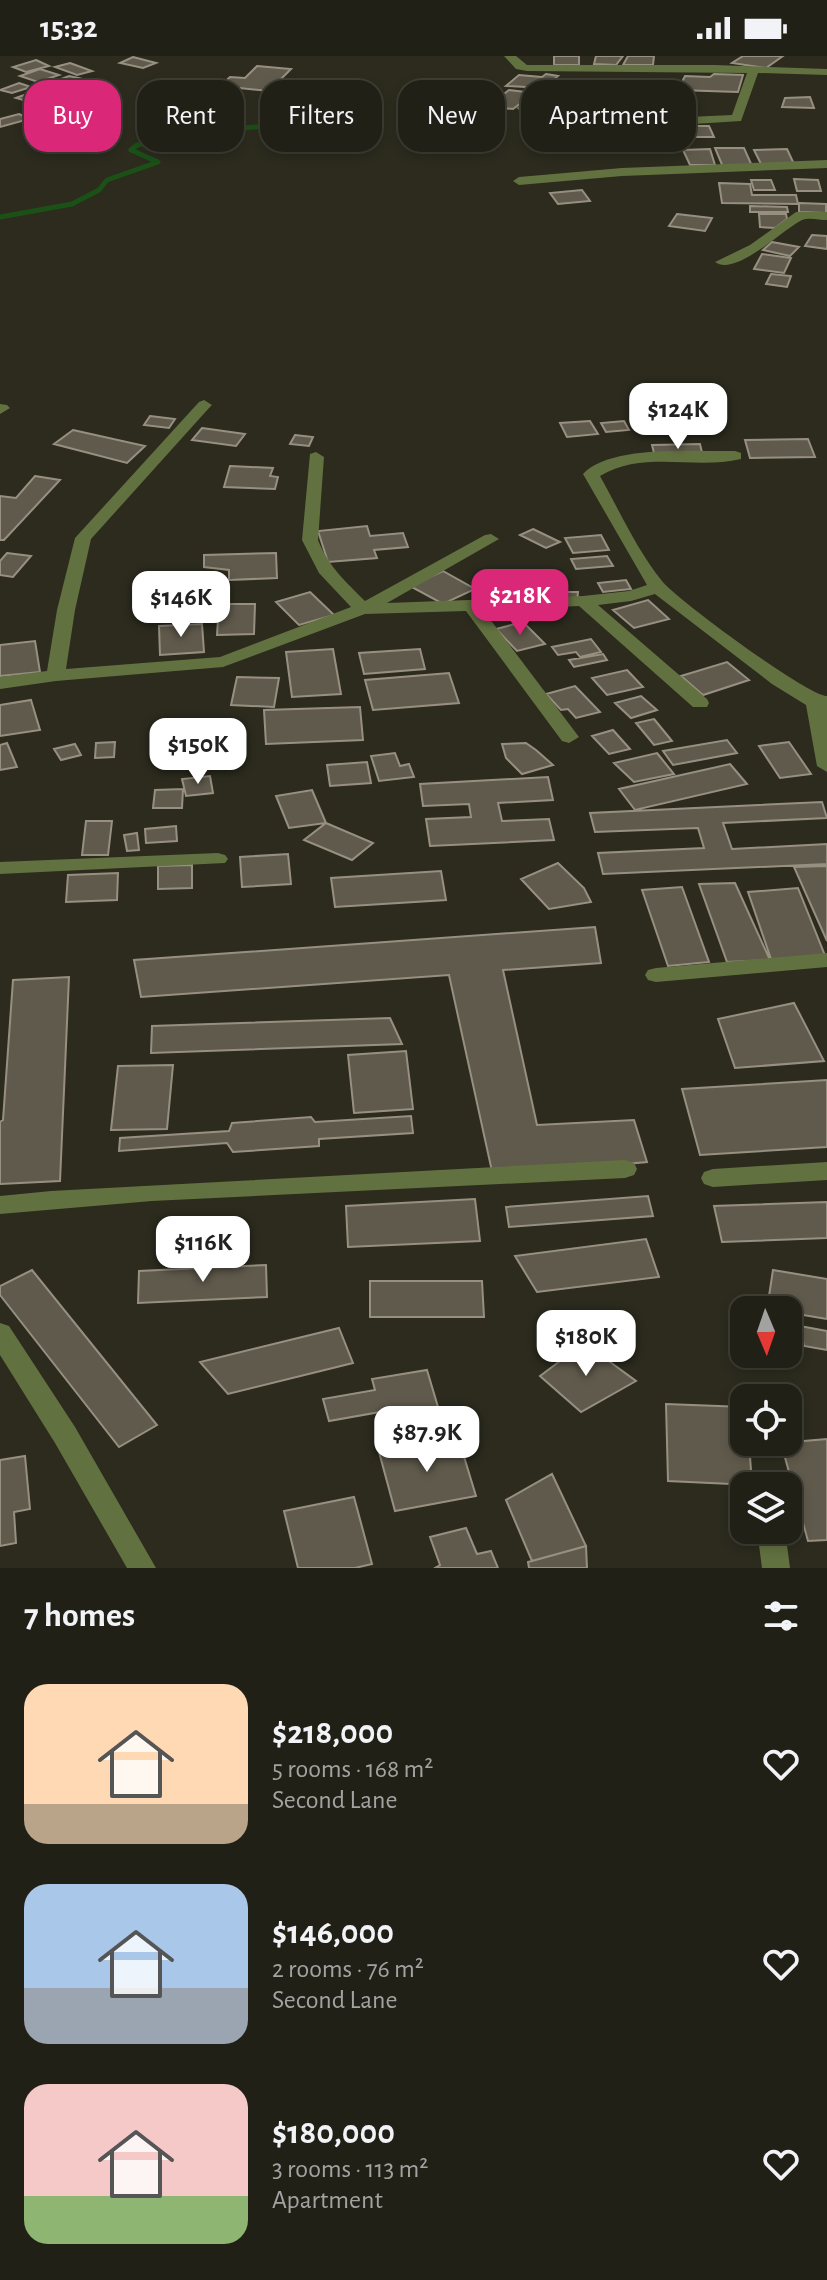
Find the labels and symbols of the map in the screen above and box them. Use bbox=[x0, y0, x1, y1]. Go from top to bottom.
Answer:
pin: $124K bbox=[622, 383, 734, 451]
pin: $218K bbox=[464, 569, 576, 637]
pin: $146K bbox=[125, 571, 237, 639]
pin: $150K bbox=[142, 718, 254, 786]
pin: $116K bbox=[147, 1216, 259, 1284]
north arrow bbox=[730, 1296, 802, 1368]
pin: $180K bbox=[530, 1310, 642, 1378]
pin: $87.9K bbox=[362, 1406, 492, 1474]

